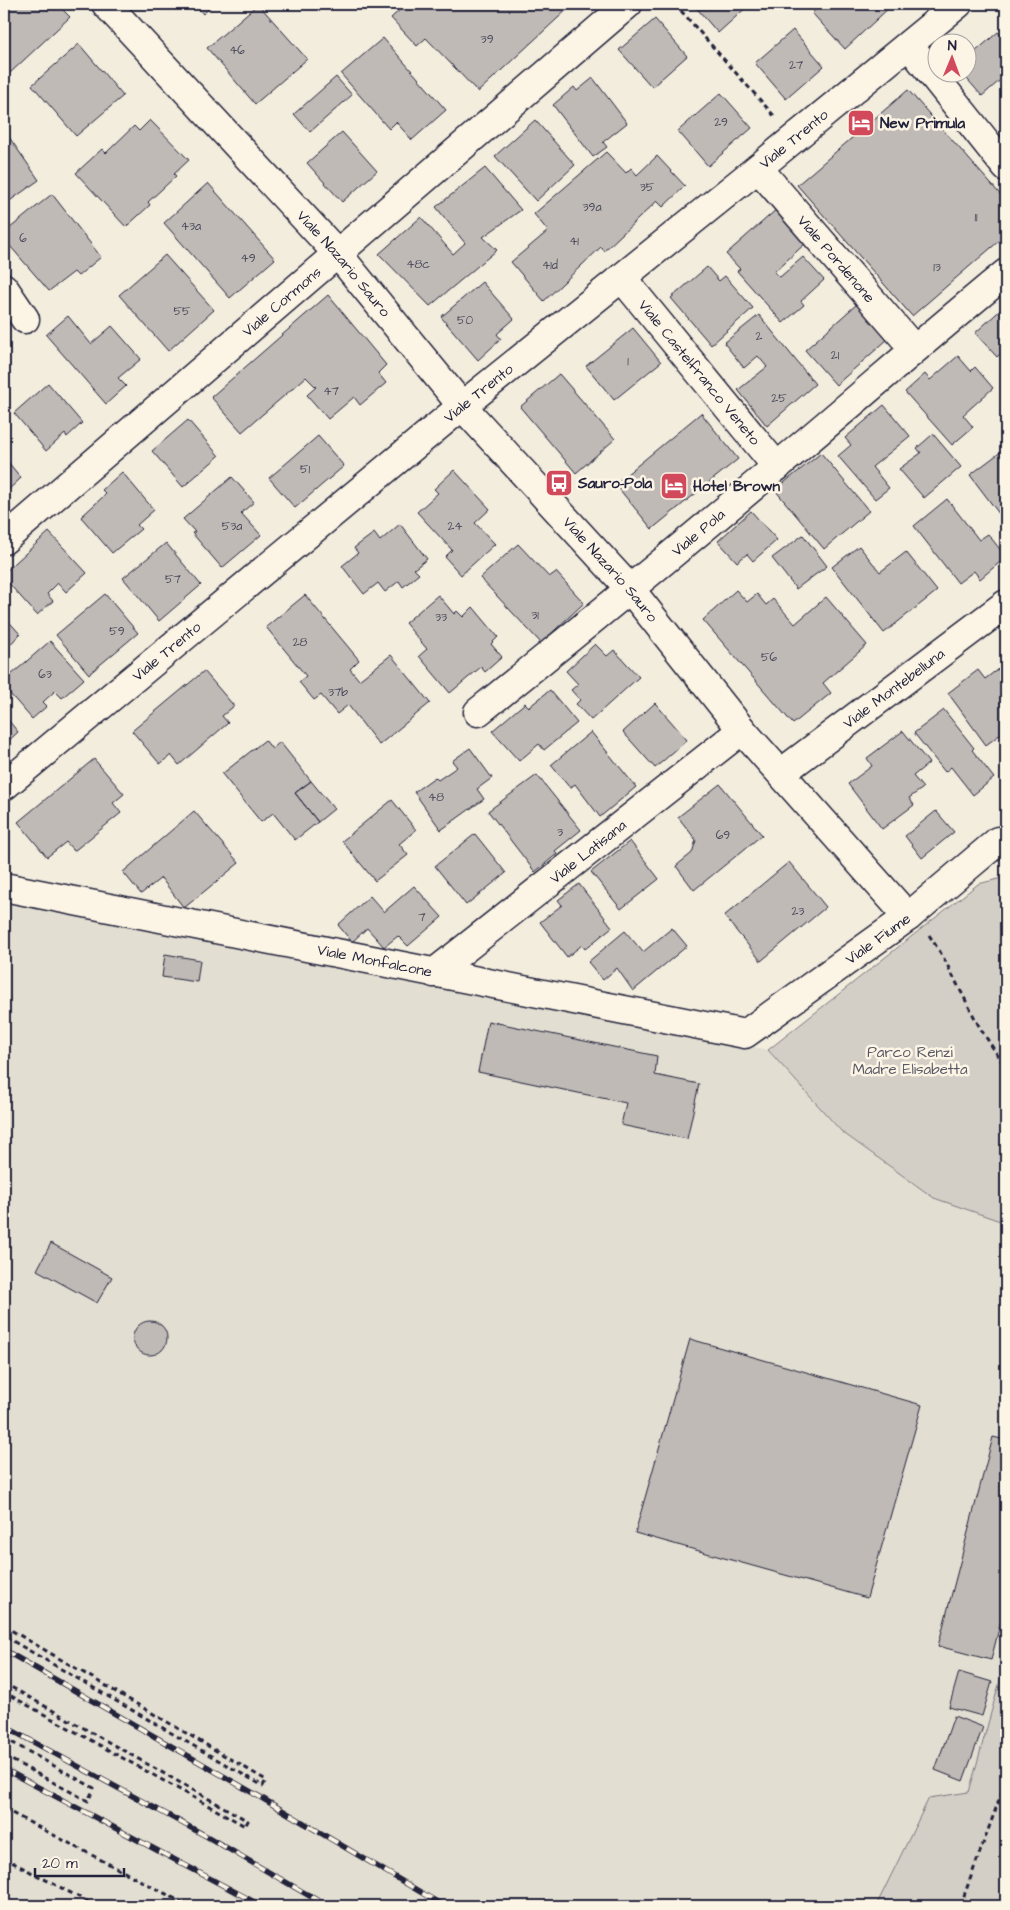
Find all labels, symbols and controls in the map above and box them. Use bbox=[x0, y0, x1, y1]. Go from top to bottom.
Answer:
house number: 39 bbox=[481, 31, 494, 48]
north arrow bbox=[928, 32, 978, 82]
text: N bbox=[948, 36, 957, 56]
house number: 46 bbox=[229, 42, 245, 59]
house number: 27 bbox=[789, 57, 804, 74]
street label: Viale Trento bbox=[755, 104, 833, 173]
hotel icon: New Primula bbox=[846, 108, 876, 138]
place label: New Primula bbox=[880, 113, 965, 134]
house number: 29 bbox=[714, 114, 728, 131]
house number: 35 bbox=[640, 179, 655, 196]
house number: 39a bbox=[582, 199, 602, 216]
street label: Viale Nazario Sauro bbox=[292, 206, 396, 322]
house number: 11 bbox=[974, 209, 978, 226]
street label: Viale Pordenone bbox=[793, 211, 880, 307]
house number: 43a bbox=[181, 218, 201, 235]
house number: 6 bbox=[19, 230, 27, 247]
house number: 41 bbox=[569, 233, 579, 250]
house number: 49 bbox=[241, 250, 256, 267]
house number: 48c bbox=[406, 256, 430, 273]
house number: 41d bbox=[542, 257, 558, 274]
house number: 13 bbox=[933, 259, 941, 276]
street label: Viale Cormons bbox=[238, 261, 326, 342]
street label: Viale Castelfranco Veneto bbox=[633, 295, 766, 450]
house number: 55 bbox=[174, 303, 191, 320]
house number: 50 bbox=[457, 312, 473, 329]
house number: 2 bbox=[756, 328, 763, 345]
house number: 21 bbox=[831, 347, 840, 364]
house number: 1 bbox=[627, 353, 629, 370]
street label: Viale Trento bbox=[439, 358, 518, 427]
house number: 47 bbox=[323, 383, 339, 400]
house number: 25 bbox=[771, 390, 787, 407]
house number: 51 bbox=[300, 461, 310, 478]
bus stop icon: Sauro-Pola bbox=[544, 468, 574, 498]
hotel icon: Hotel Brown bbox=[659, 471, 689, 501]
place label: Sauro-Pola bbox=[577, 473, 653, 494]
place label: Hotel Brown bbox=[693, 476, 781, 497]
street label: Viale Pola bbox=[667, 504, 730, 561]
street label: Viale Nazario Sauro bbox=[558, 512, 663, 627]
house number: 53a bbox=[222, 518, 242, 535]
house number: 24 bbox=[447, 518, 463, 535]
house number: 57 bbox=[165, 571, 182, 588]
house number: 31 bbox=[531, 607, 539, 624]
house number: 33 bbox=[435, 609, 447, 626]
street label: Viale Trento bbox=[128, 616, 206, 686]
house number: 59 bbox=[109, 623, 125, 640]
house number: 28 bbox=[293, 634, 308, 651]
street label: Viale Montebelluna bbox=[838, 643, 949, 733]
house number: 56 bbox=[761, 649, 777, 666]
house number: 63 bbox=[38, 666, 52, 683]
house number: 37b bbox=[328, 684, 348, 701]
house number: 48 bbox=[428, 789, 444, 806]
street label: Viale Latisana bbox=[545, 814, 631, 888]
house number: 3 bbox=[557, 824, 563, 841]
house number: 69 bbox=[716, 827, 730, 844]
house number: 23 bbox=[792, 903, 804, 920]
street label: Viale Fiume bbox=[841, 908, 915, 969]
house number: 7 bbox=[418, 909, 426, 926]
street label: Viale Monfalcone bbox=[316, 939, 434, 982]
park label: Parco Renzi Madre Elisabetta bbox=[852, 1042, 968, 1080]
scale bar bbox=[35, 1845, 124, 1877]
text: 20 m bbox=[42, 1853, 78, 1874]

